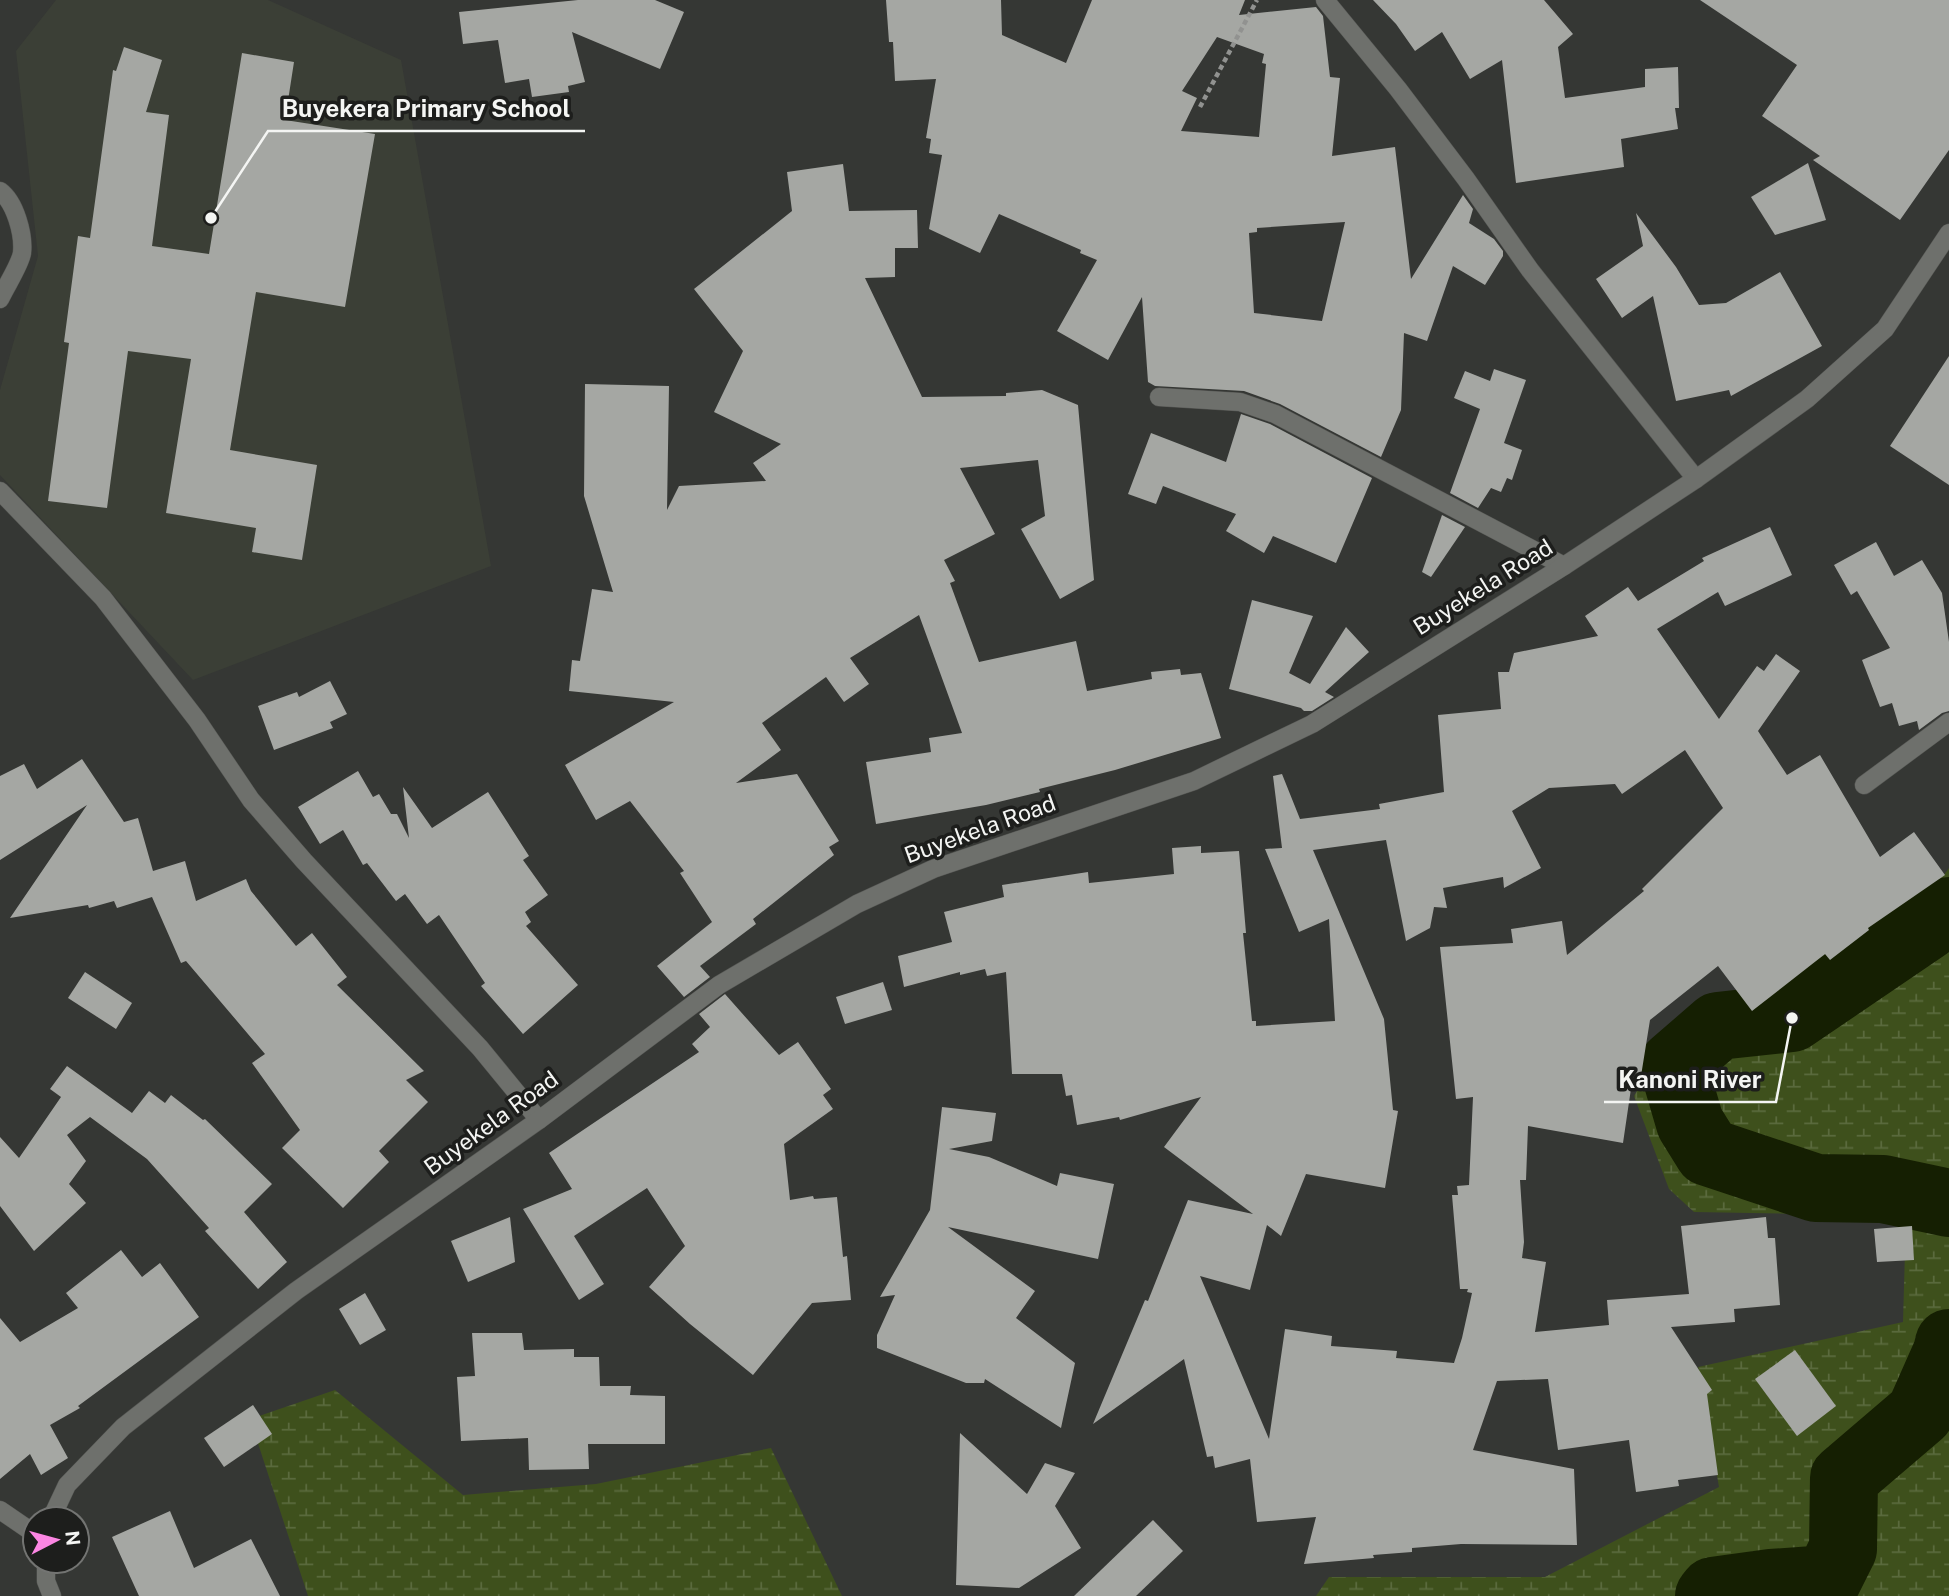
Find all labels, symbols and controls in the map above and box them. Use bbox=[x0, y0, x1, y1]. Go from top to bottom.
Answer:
callout: Buyekera Primary School bbox=[268, 86, 585, 131]
text: Buyekera Primary School bbox=[282, 94, 570, 122]
street label: Buyekela Road bbox=[1408, 533, 1557, 640]
street label: Buyekela Road bbox=[901, 789, 1059, 868]
callout: Kanoni River bbox=[1604, 1057, 1776, 1102]
street label: Buyekela Road bbox=[418, 1065, 563, 1180]
text: Kanoni River bbox=[1618, 1065, 1762, 1093]
north arrow bbox=[21, 1505, 91, 1575]
text: N bbox=[61, 1530, 85, 1547]

